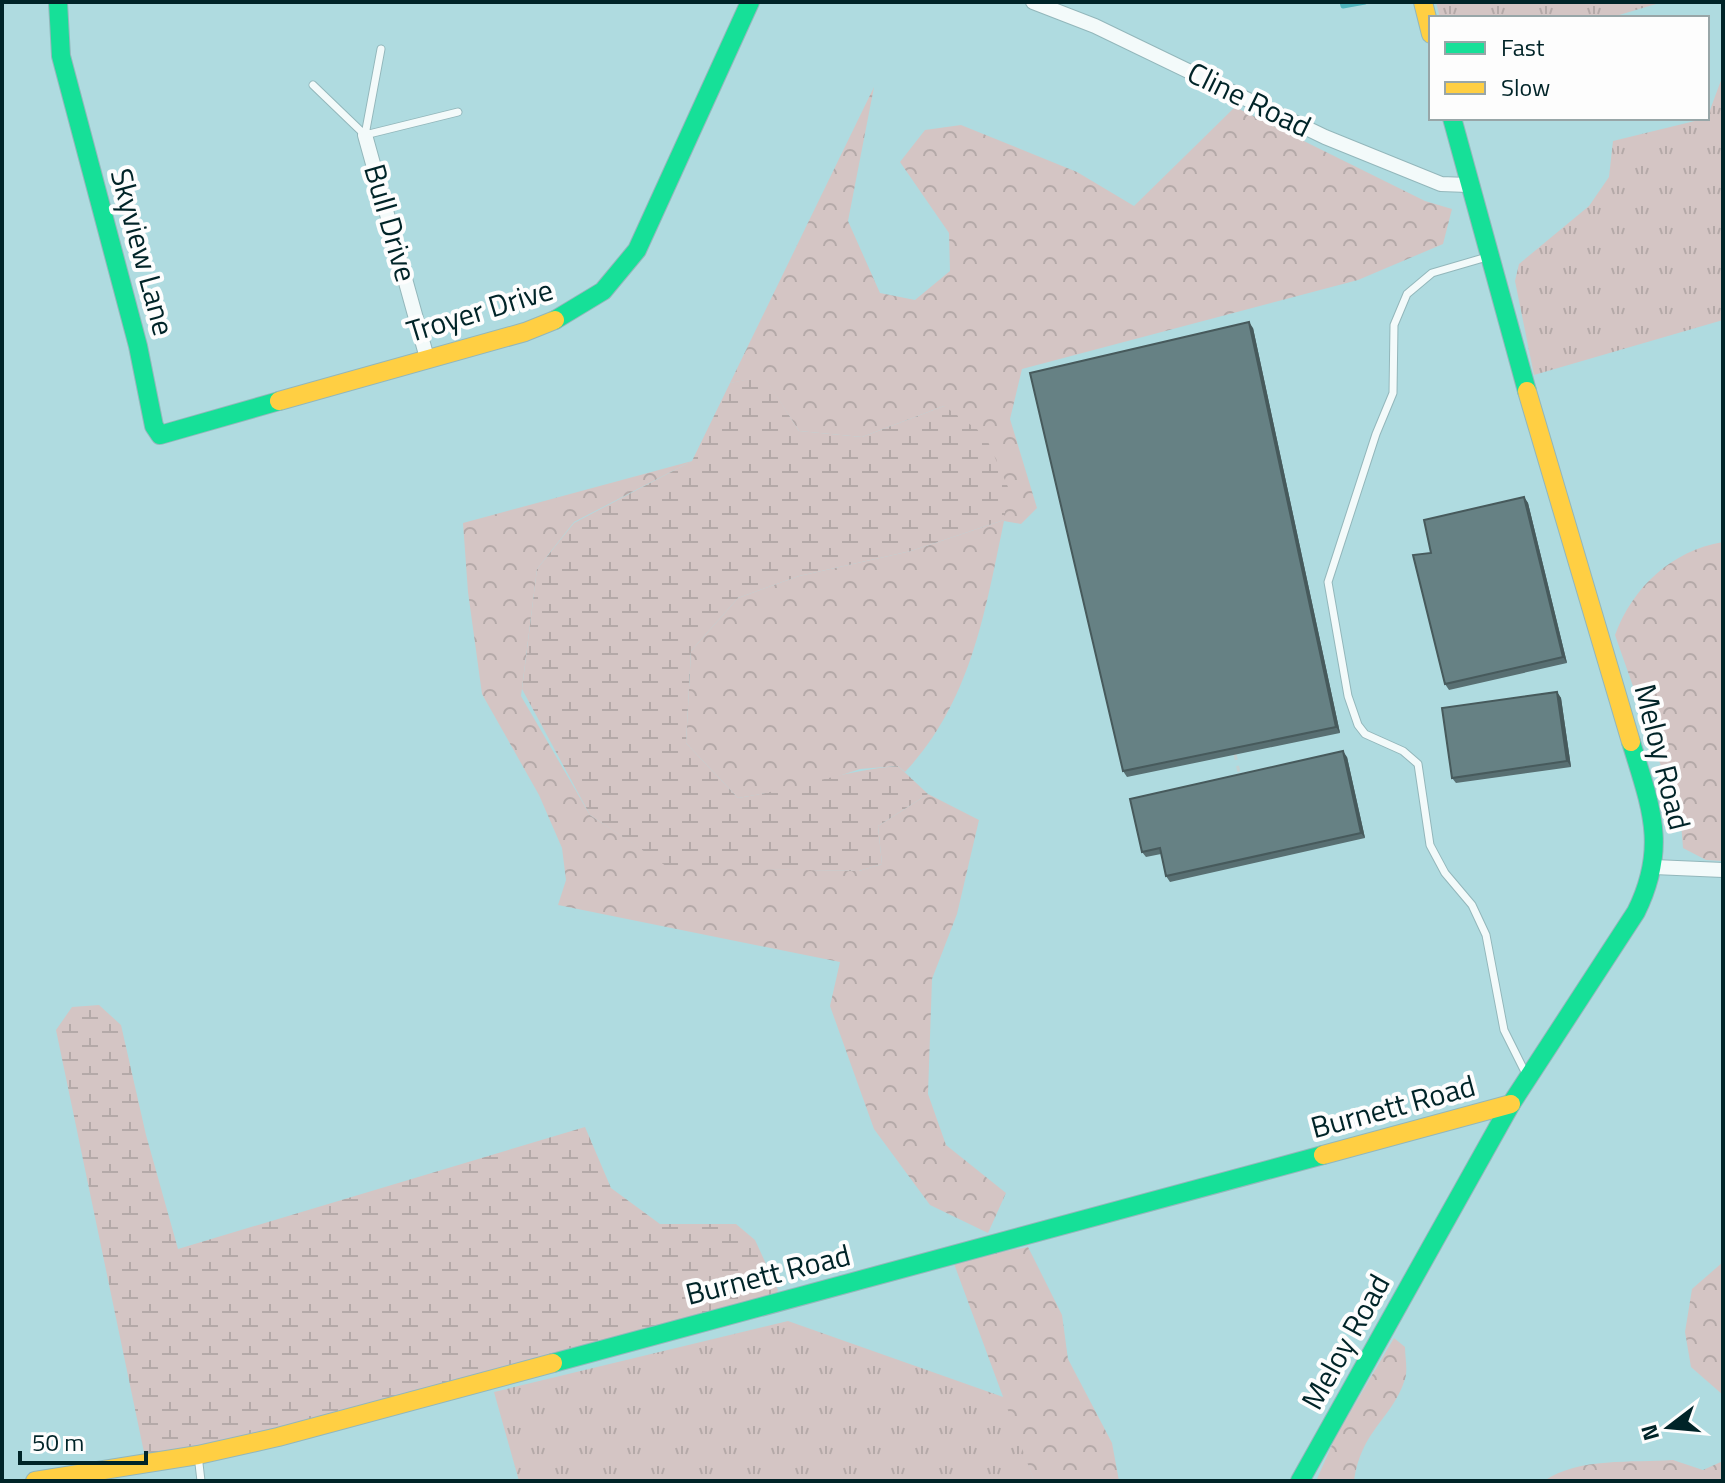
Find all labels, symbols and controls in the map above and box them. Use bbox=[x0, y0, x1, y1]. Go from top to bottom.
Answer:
legend bbox=[1429, 16, 1709, 120]
text: Fast bbox=[1501, 29, 1545, 65]
street label: Cline Road bbox=[1180, 49, 1319, 149]
text: Slow bbox=[1501, 69, 1550, 105]
street label: Bull Drive bbox=[352, 158, 430, 287]
street label: Skyview Lane bbox=[99, 163, 187, 340]
street label: Troyer Drive bbox=[401, 266, 559, 354]
street label: Meloy Road bbox=[1623, 679, 1703, 834]
street label: Burnett Road bbox=[1305, 1062, 1480, 1150]
street label: Burnett Road bbox=[680, 1231, 855, 1317]
street label: Meloy Road bbox=[1289, 1265, 1401, 1418]
north arrow bbox=[1629, 1387, 1709, 1467]
scale bar bbox=[20, 1415, 146, 1465]
text: N bbox=[1631, 1420, 1668, 1445]
text: 50 m bbox=[32, 1424, 84, 1460]

